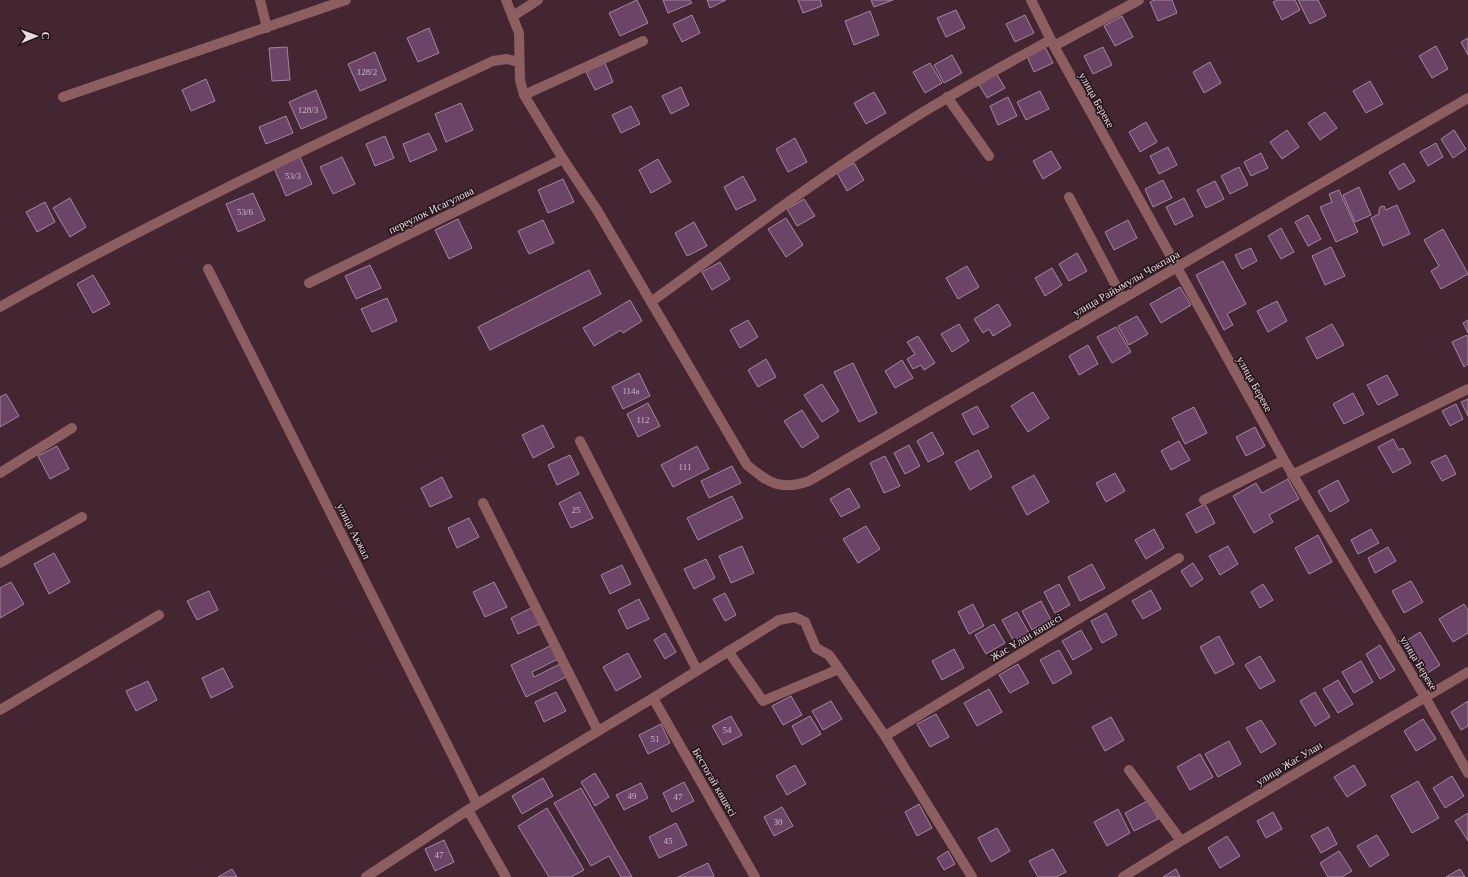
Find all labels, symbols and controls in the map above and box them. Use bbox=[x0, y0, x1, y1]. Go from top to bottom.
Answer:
north arrow bbox=[16, 16, 56, 56]
text: С bbox=[40, 31, 52, 40]
house number: 128/2 bbox=[357, 67, 377, 77]
street label: улица Береке bbox=[1077, 70, 1117, 130]
house number: 128/3 bbox=[298, 105, 319, 115]
house number: 53/3 bbox=[285, 171, 301, 181]
street label: переулок Исагулова bbox=[386, 184, 476, 236]
house number: 53/6 bbox=[237, 207, 253, 217]
street label: улица Райымулы Чокпара bbox=[1071, 248, 1181, 318]
street label: улица Береке bbox=[1235, 354, 1275, 414]
house number: 114а bbox=[622, 386, 640, 396]
house number: 112 bbox=[636, 415, 650, 425]
house number: 111 bbox=[679, 462, 691, 472]
street label: улица Акжал bbox=[335, 501, 373, 561]
house number: 25 bbox=[572, 505, 581, 515]
street label: Жас Ұлан көшесі bbox=[988, 611, 1064, 663]
street label: улица Береке bbox=[1398, 634, 1440, 693]
house number: 54 bbox=[723, 725, 732, 735]
house number: 51 bbox=[651, 734, 660, 744]
street label: улица Жас Улан bbox=[1254, 739, 1324, 787]
street label: Бестоғай көшесі bbox=[691, 746, 739, 818]
house number: 49 bbox=[628, 791, 637, 801]
house number: 47 bbox=[674, 792, 683, 802]
house number: 30 bbox=[774, 817, 783, 827]
house number: 45 bbox=[664, 836, 673, 846]
house number: 47 bbox=[435, 850, 444, 860]

